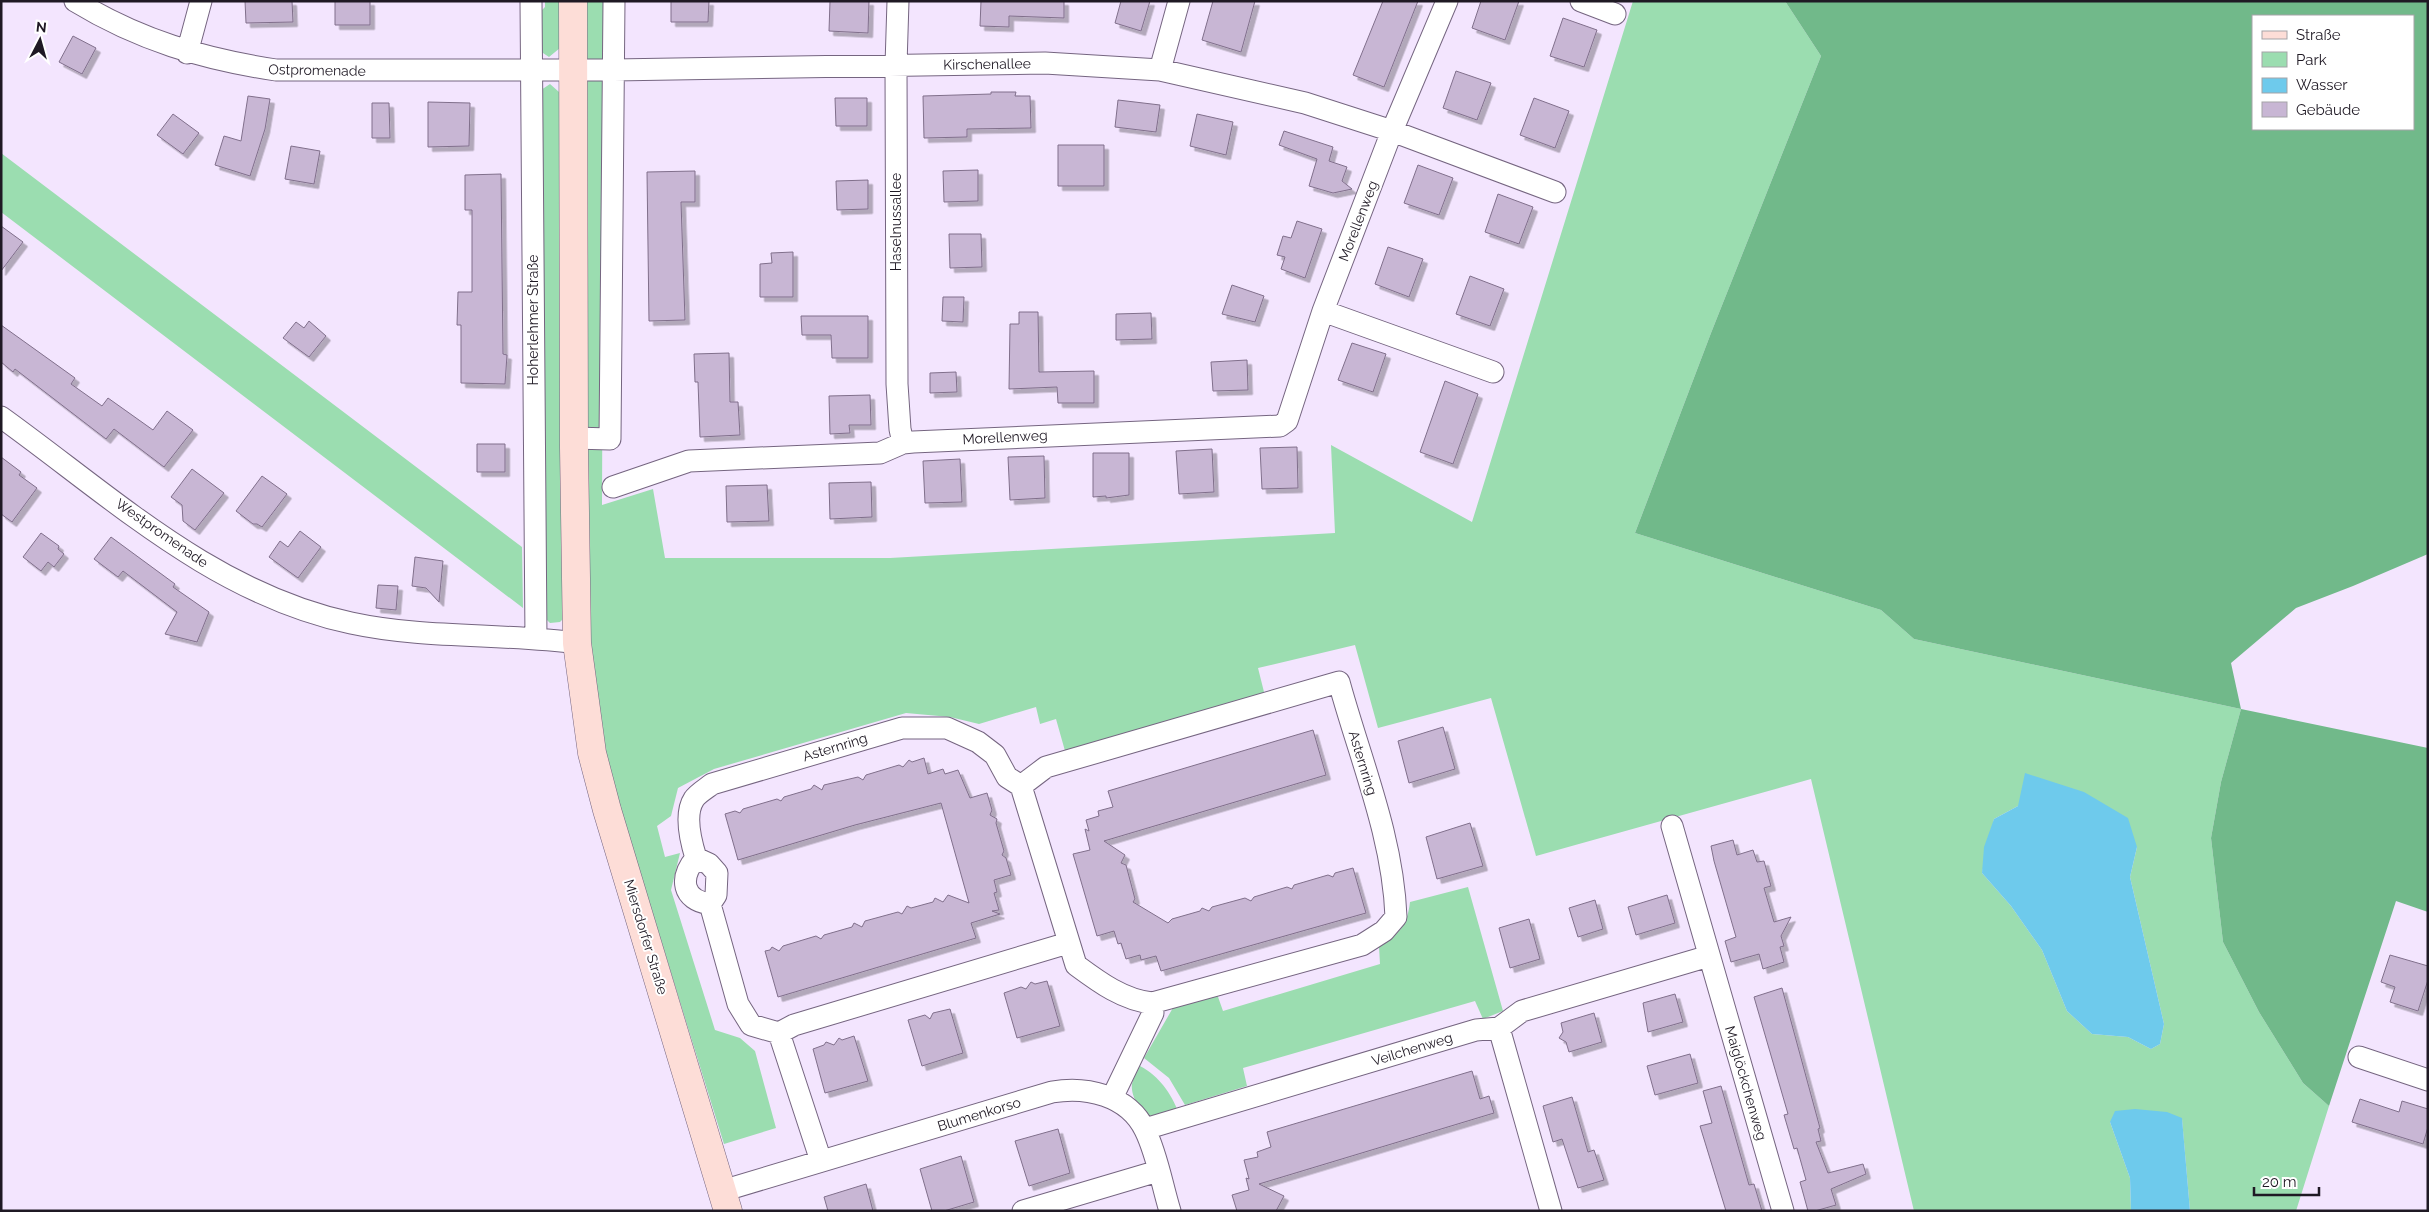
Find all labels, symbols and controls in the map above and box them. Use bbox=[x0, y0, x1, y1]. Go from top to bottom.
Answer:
north arrow bbox=[15, 15, 65, 65]
legend bbox=[2252, 15, 2414, 130]
text: N bbox=[35, 19, 48, 36]
text: Straße bbox=[2296, 26, 2341, 44]
text: Park bbox=[2296, 51, 2327, 69]
street label: Kirschenallee bbox=[943, 55, 1031, 73]
street label: Ostpromenade bbox=[268, 61, 366, 79]
text: Wasser bbox=[2296, 76, 2348, 94]
text: Gebäude bbox=[2296, 101, 2360, 119]
street label: Haselnussallee bbox=[888, 173, 904, 271]
street label: Morellenweg bbox=[1335, 178, 1381, 264]
street label: Hoherlehmer Straße bbox=[525, 255, 541, 385]
street label: Morellenweg bbox=[962, 427, 1048, 447]
street label: Westpromenade bbox=[113, 495, 211, 571]
street label: Asternring bbox=[1346, 729, 1380, 797]
street label: Asternring bbox=[801, 730, 869, 764]
street label: Miersdorfer Straße bbox=[621, 878, 671, 996]
street label: Maiglöckchenweg bbox=[1722, 1024, 1770, 1142]
street label: Veilchenweg bbox=[1370, 1029, 1454, 1069]
street label: Blumenkorso bbox=[936, 1094, 1022, 1134]
scale bar bbox=[2254, 1164, 2319, 1196]
text: 20 m bbox=[2262, 1173, 2297, 1191]

